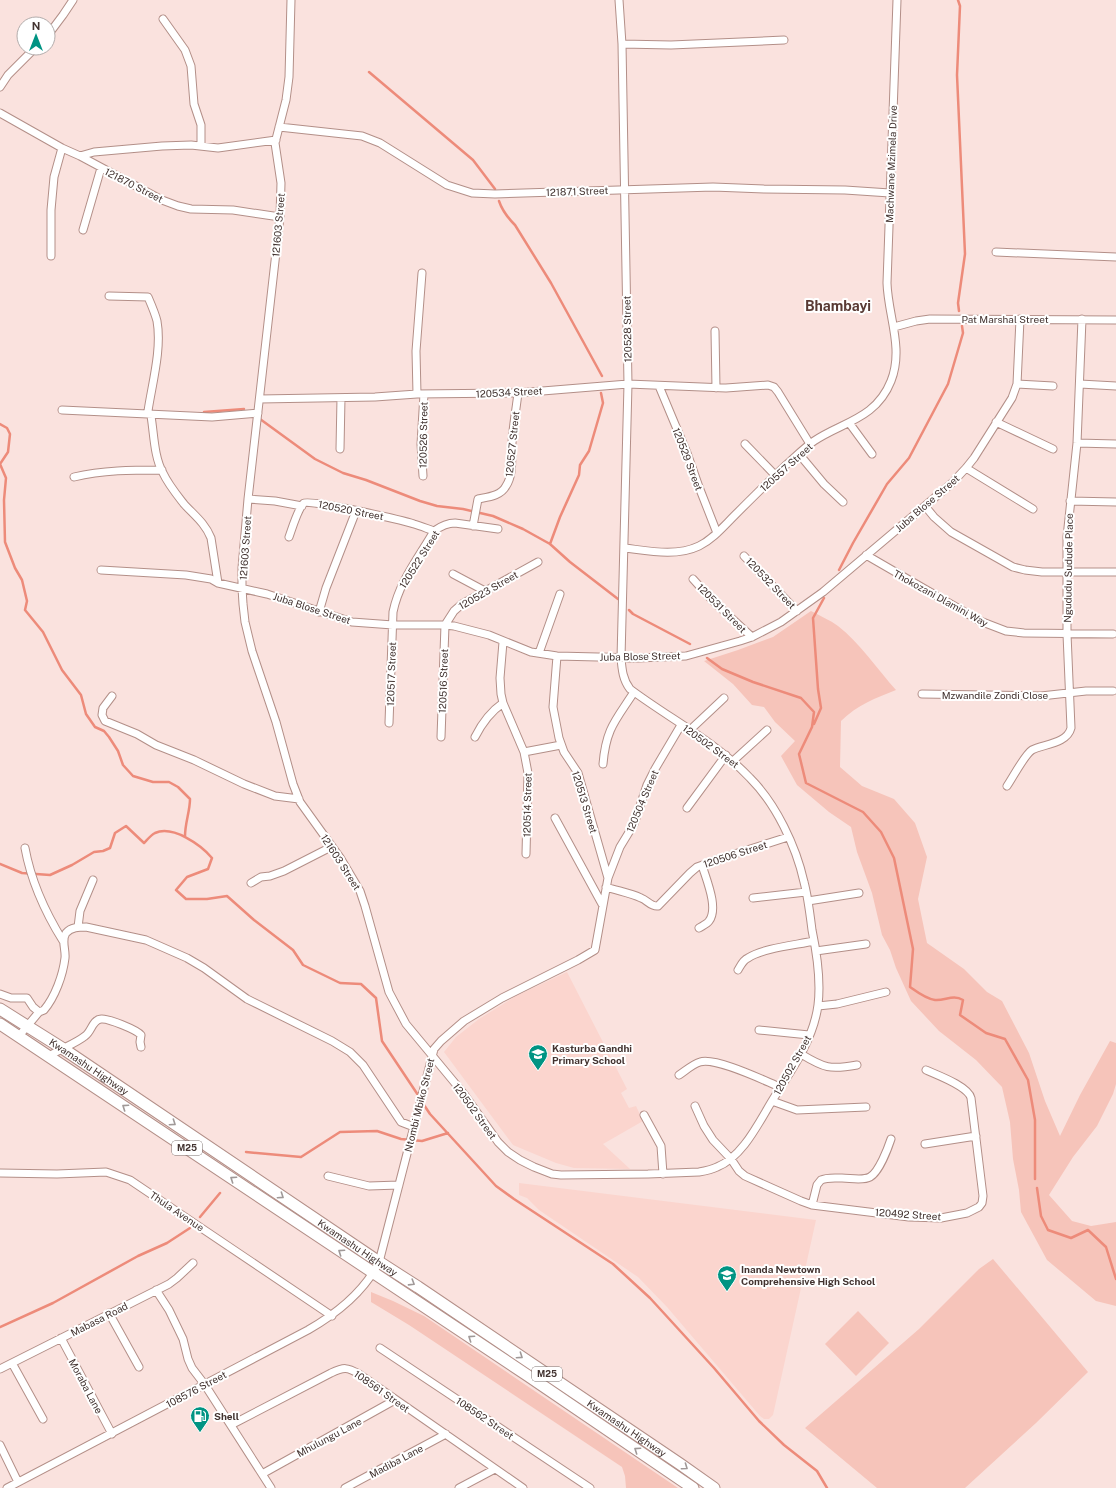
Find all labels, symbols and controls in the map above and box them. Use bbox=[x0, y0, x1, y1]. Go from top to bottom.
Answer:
north arrow bbox=[16, 16, 56, 56]
text: N bbox=[32, 20, 40, 32]
street label: Machwane Mzimela Drive bbox=[883, 105, 899, 223]
street label: 121870 Street bbox=[103, 165, 165, 205]
street label: 121871 Street bbox=[546, 184, 608, 198]
street label: 121603 Street bbox=[269, 192, 287, 258]
street label: 120528 Street bbox=[620, 295, 634, 362]
district label: Bhambayi bbox=[805, 298, 871, 314]
street label: Pat Marshal Street bbox=[961, 313, 1049, 325]
street label: 120534 Street bbox=[475, 384, 543, 400]
street label: 120526 Street bbox=[416, 402, 430, 468]
street label: 120527 Street bbox=[503, 410, 521, 478]
street label: 120529 Street bbox=[670, 426, 706, 492]
street label: 120557 Street bbox=[757, 440, 815, 494]
street label: Juba Blose Street bbox=[892, 472, 962, 534]
street label: 120520 Street bbox=[317, 498, 385, 522]
street label: Ngududu Sudude Place bbox=[1061, 513, 1075, 623]
street label: 121603 Street bbox=[237, 515, 253, 580]
street label: 120522 Street bbox=[396, 528, 442, 590]
street label: 120532 Street bbox=[744, 555, 798, 611]
street label: Thokozani Dlamini Way bbox=[892, 567, 991, 629]
street label: 120523 Street bbox=[456, 568, 520, 612]
street label: 120531 Street bbox=[695, 581, 749, 635]
street label: Juba Blose Street bbox=[272, 590, 352, 626]
street label: 120517 Street bbox=[384, 642, 398, 706]
street label: 120516 Street bbox=[436, 648, 450, 713]
street label: Juba Blose Street bbox=[599, 649, 681, 663]
street label: Mzwandile Zondi Close bbox=[942, 689, 1049, 701]
street label: 120502 Street bbox=[681, 722, 741, 770]
street label: 120504 Street bbox=[623, 768, 661, 834]
street label: 120513 Street bbox=[570, 769, 600, 835]
street label: 120514 Street bbox=[520, 773, 534, 837]
street label: 121603 Street bbox=[318, 832, 364, 892]
street label: 120506 Street bbox=[702, 838, 769, 870]
street label: 120502 Street bbox=[771, 1033, 813, 1097]
street label: Kwamashu Highway bbox=[47, 1036, 132, 1098]
place label: Kasturba Gandhi Primary School bbox=[552, 1042, 632, 1066]
school or university icon: Kasturba Gandhi Primary School bbox=[527, 1043, 549, 1071]
street label: Ntombi Mbiko Street bbox=[402, 1057, 437, 1153]
street label: 120502 Street bbox=[451, 1081, 499, 1141]
one-way arrow bbox=[122, 1104, 129, 1111]
one-way arrow bbox=[169, 1118, 176, 1126]
road number: M25 bbox=[172, 1141, 202, 1155]
one-way arrow bbox=[230, 1176, 237, 1184]
street label: Thula Avenue bbox=[148, 1188, 207, 1234]
one-way arrow bbox=[276, 1191, 283, 1198]
street label: 120492 Street bbox=[875, 1206, 942, 1222]
street label: Kwamashu Highway bbox=[316, 1217, 400, 1279]
one-way arrow bbox=[338, 1249, 345, 1257]
place label: Inanda Newtown Comprehensive High School bbox=[741, 1263, 875, 1287]
school or university icon: Inanda Newtown Comprehensive High School bbox=[716, 1264, 738, 1292]
one-way arrow bbox=[408, 1279, 415, 1286]
street label: Mabasa Road bbox=[68, 1299, 130, 1339]
one-way arrow bbox=[469, 1336, 476, 1343]
one-way arrow bbox=[515, 1351, 522, 1358]
street label: Moraba Lane bbox=[67, 1357, 106, 1416]
street label: 108561 Street bbox=[352, 1367, 412, 1415]
road number: M25 bbox=[532, 1367, 562, 1381]
street label: 108576 Street bbox=[164, 1368, 228, 1410]
street label: 108562 Street bbox=[454, 1394, 516, 1442]
street label: Kwamashu Highway bbox=[585, 1397, 669, 1459]
fuel station icon: Shell bbox=[189, 1405, 211, 1433]
place label: Shell bbox=[214, 1410, 239, 1422]
street label: Mhulungu Lane bbox=[294, 1415, 364, 1459]
street label: Madiba Lane bbox=[367, 1442, 425, 1480]
one-way arrow bbox=[635, 1448, 642, 1455]
one-way arrow bbox=[681, 1462, 688, 1469]

